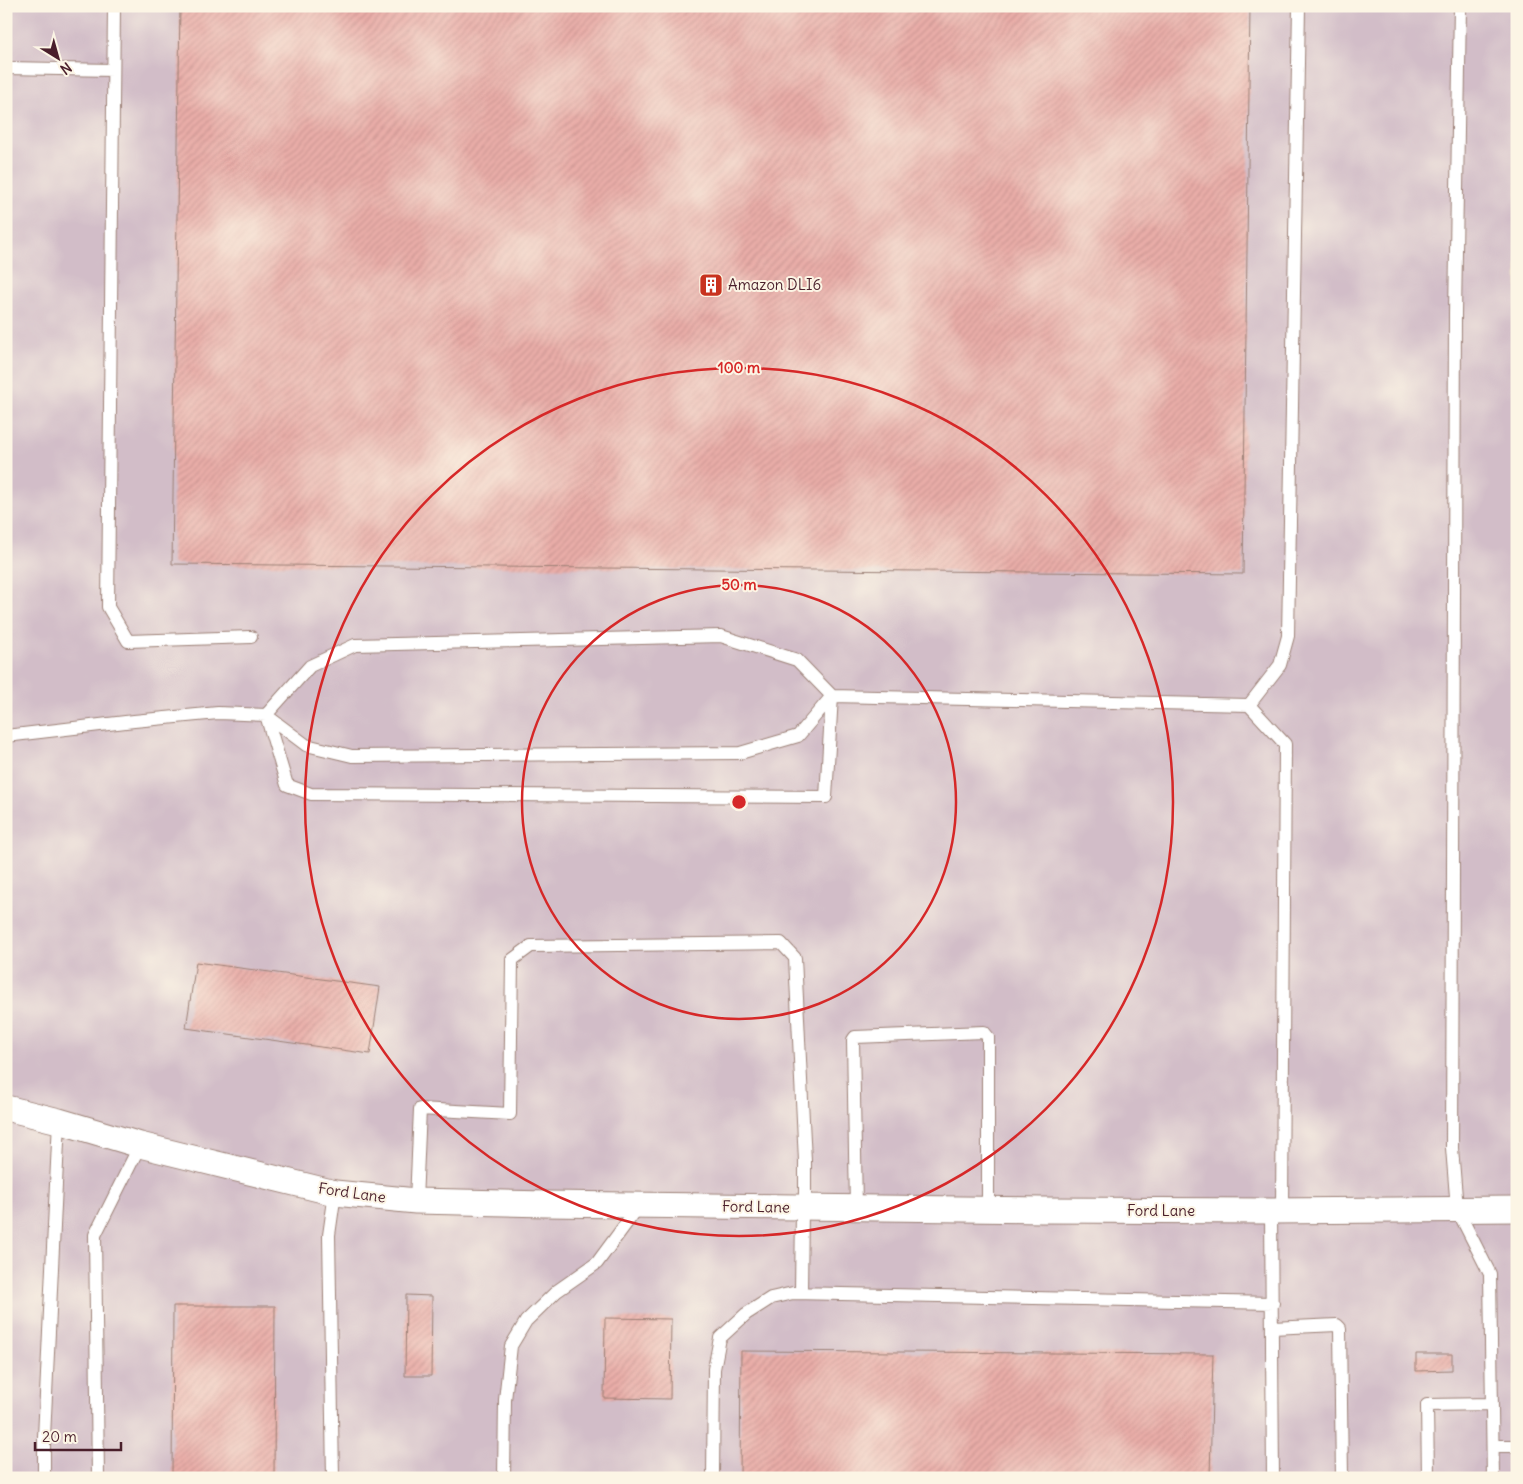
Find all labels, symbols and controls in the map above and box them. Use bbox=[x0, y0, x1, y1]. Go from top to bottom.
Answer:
north arrow bbox=[32, 32, 82, 82]
text: N bbox=[57, 58, 75, 78]
building icon: Amazon DLI6 bbox=[698, 272, 724, 298]
place label: Amazon DLI6 bbox=[728, 275, 821, 294]
text: 100 m bbox=[718, 358, 760, 377]
text: 50 m bbox=[721, 575, 757, 594]
centre of rings bbox=[730, 793, 748, 811]
street label: Ford Lane bbox=[317, 1178, 387, 1207]
street label: Ford Lane bbox=[722, 1196, 790, 1217]
street label: Ford Lane bbox=[1127, 1201, 1195, 1220]
scale bar bbox=[35, 1419, 121, 1451]
text: 20 m bbox=[42, 1427, 77, 1446]

